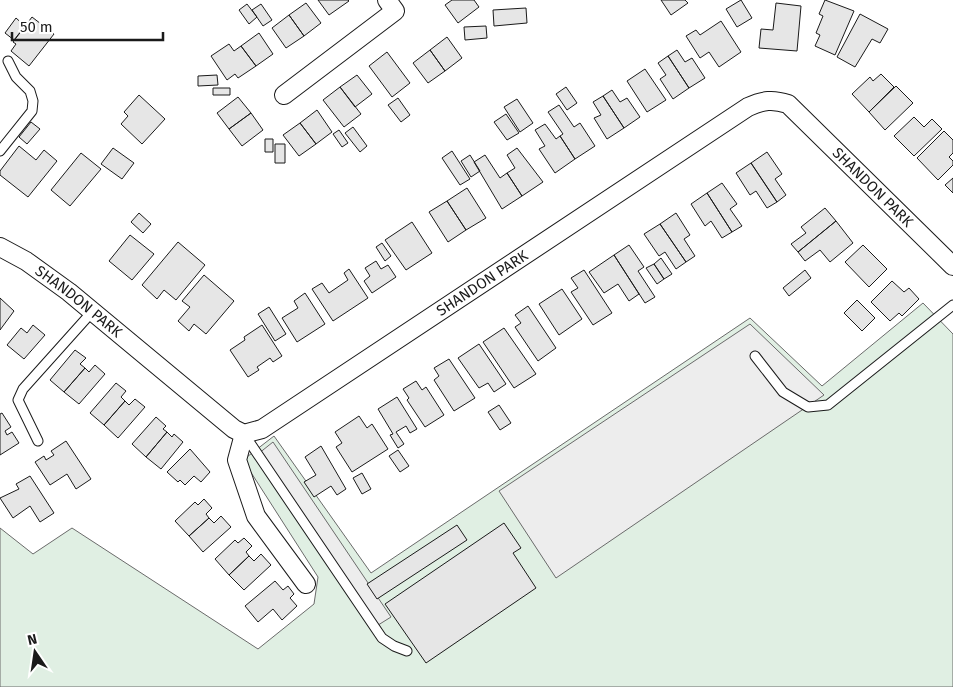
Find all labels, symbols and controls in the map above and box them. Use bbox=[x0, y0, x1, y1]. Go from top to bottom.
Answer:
scale bar bbox=[12, 10, 164, 42]
text: 50 m bbox=[20, 18, 53, 36]
street label: SHANDON PARK bbox=[829, 144, 917, 231]
street label: SHANDON PARK bbox=[433, 246, 531, 320]
street label: SHANDON PARK bbox=[32, 262, 126, 341]
north arrow bbox=[10, 627, 60, 677]
text: N bbox=[26, 630, 39, 649]

